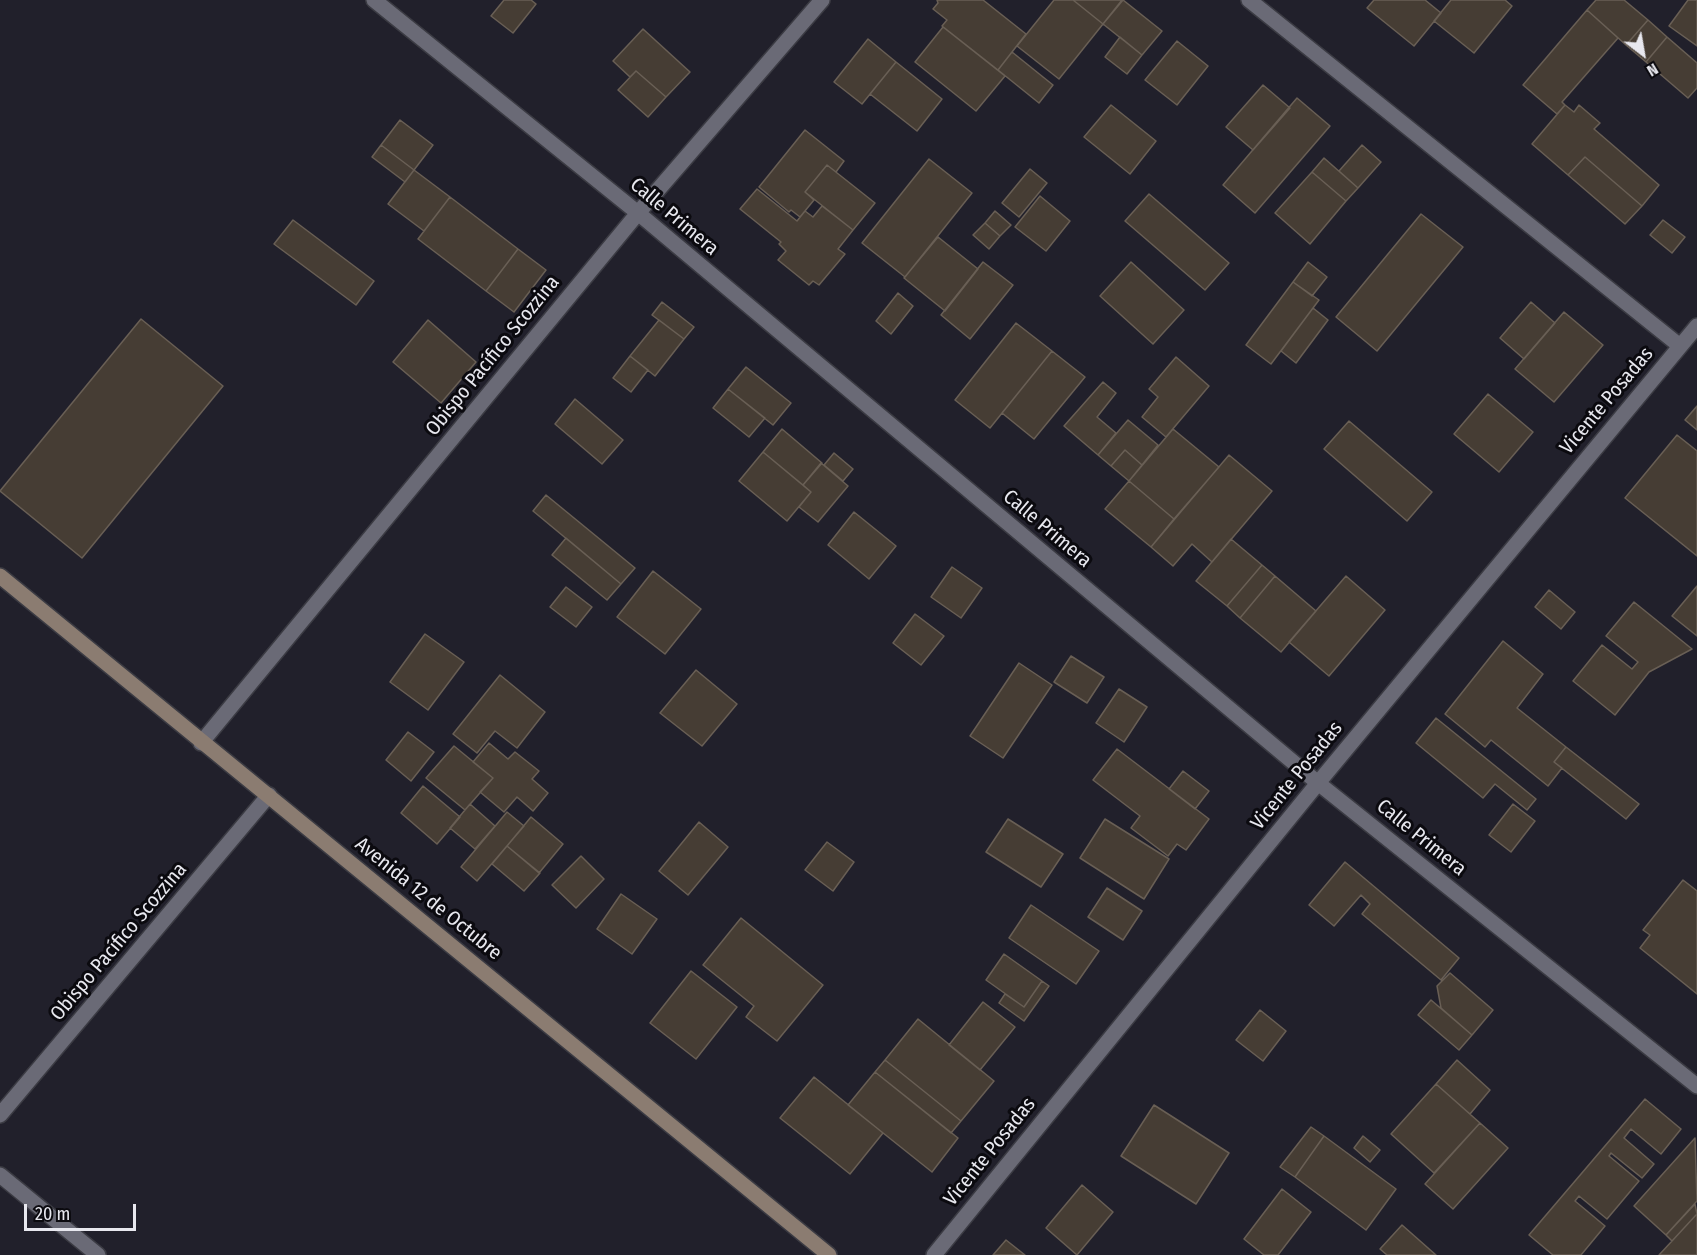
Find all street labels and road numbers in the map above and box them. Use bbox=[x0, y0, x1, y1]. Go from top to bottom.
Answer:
street label: Calle Primera bbox=[625, 173, 723, 261]
street label: Obispo Pacífico Scozzina bbox=[421, 271, 565, 441]
street label: Vicente Posadas bbox=[1555, 343, 1659, 459]
street label: Calle Primera bbox=[998, 485, 1096, 573]
street label: Vicente Posadas bbox=[1246, 717, 1348, 835]
street label: Calle Primera bbox=[1371, 795, 1471, 881]
street label: Avenida 12 de Octubre bbox=[350, 833, 506, 965]
street label: Obispo Pacífico Scozzina bbox=[46, 858, 192, 1026]
street label: Vicente Posadas bbox=[939, 1093, 1041, 1211]

